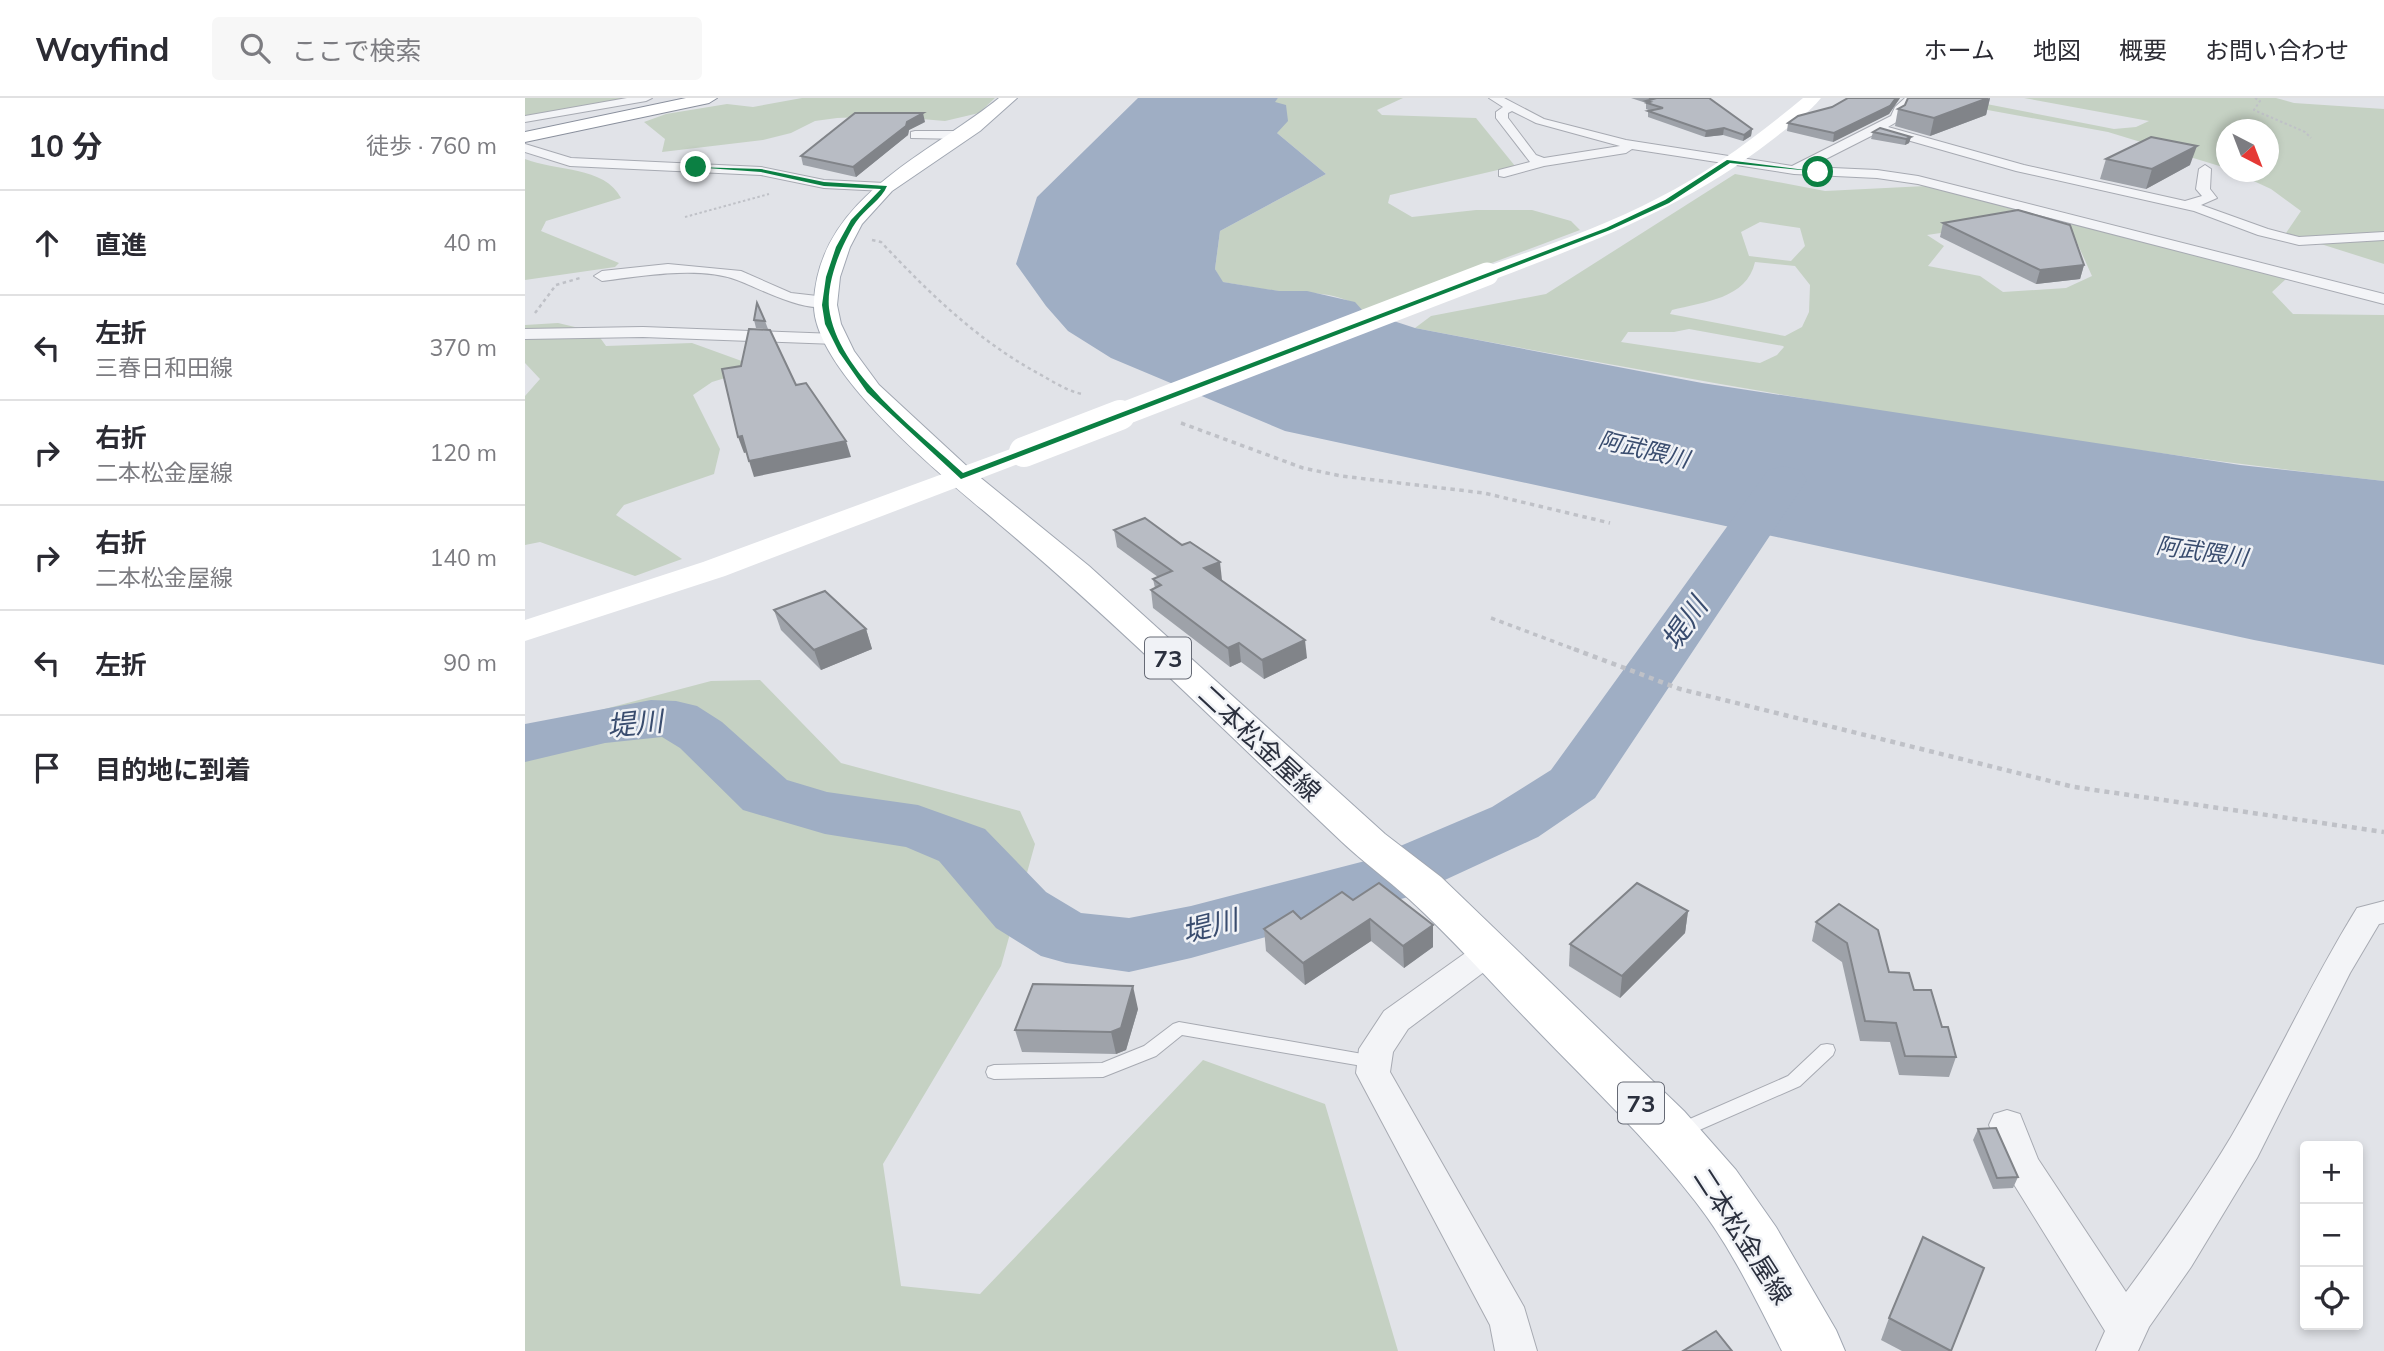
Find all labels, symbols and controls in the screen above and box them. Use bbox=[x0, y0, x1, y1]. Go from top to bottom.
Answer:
search box bbox=[212, 17, 702, 80]
text: Wayfind bbox=[35, 28, 170, 69]
icon: search bbox=[236, 29, 274, 67]
text: ここで検索 bbox=[292, 34, 422, 67]
text: ホーム bbox=[1924, 35, 1995, 65]
text: 地図 bbox=[2033, 35, 2081, 65]
text: 概要 bbox=[2119, 35, 2167, 65]
text: お問い合わせ bbox=[2205, 35, 2349, 65]
north arrow bbox=[2216, 119, 2279, 182]
text: 10 分 bbox=[28, 127, 102, 165]
text: 徒歩 · 760 m bbox=[366, 131, 497, 160]
route end bbox=[680, 151, 711, 182]
route start bbox=[1802, 156, 1833, 187]
icon: ahead bbox=[28, 224, 66, 262]
text: 直進 bbox=[95, 228, 147, 261]
text: 40 m bbox=[443, 228, 497, 257]
text: 左折 bbox=[95, 316, 147, 349]
icon: left bbox=[28, 329, 66, 367]
text: 370 m bbox=[429, 333, 497, 362]
text: 三春日和田線 bbox=[95, 353, 233, 382]
text: 右折 bbox=[95, 421, 147, 454]
water label: 阿武隈川 bbox=[1596, 425, 1695, 474]
icon: right bbox=[28, 434, 66, 472]
text: 120 m bbox=[429, 438, 497, 467]
text: 二本松金屋線 bbox=[95, 458, 233, 487]
text: 右折 bbox=[95, 526, 147, 559]
water label: 阿武隈川 bbox=[2154, 530, 2253, 572]
icon: right bbox=[28, 539, 66, 577]
text: 140 m bbox=[429, 543, 497, 572]
text: 二本松金屋線 bbox=[95, 563, 233, 592]
water label: 堤川 bbox=[1654, 588, 1716, 656]
road number: 73 bbox=[1145, 638, 1191, 678]
icon: left bbox=[28, 644, 66, 682]
text: 左折 bbox=[95, 648, 147, 681]
text: 90 m bbox=[443, 648, 497, 677]
street label: 二本松金屋線 bbox=[1192, 678, 1328, 808]
water label: 堤川 bbox=[605, 702, 668, 743]
icon: arrive bbox=[28, 749, 66, 787]
text: 目的地に到着 bbox=[95, 753, 251, 786]
water label: 堤川 bbox=[1179, 901, 1244, 949]
road number: 73 bbox=[1618, 1083, 1664, 1124]
map controls bbox=[2300, 1141, 2363, 1330]
button: + bbox=[2300, 1141, 2363, 1204]
street label: 二本松金屋線 bbox=[1687, 1162, 1799, 1310]
button: − bbox=[2300, 1204, 2363, 1267]
button: locate bbox=[2300, 1267, 2363, 1330]

